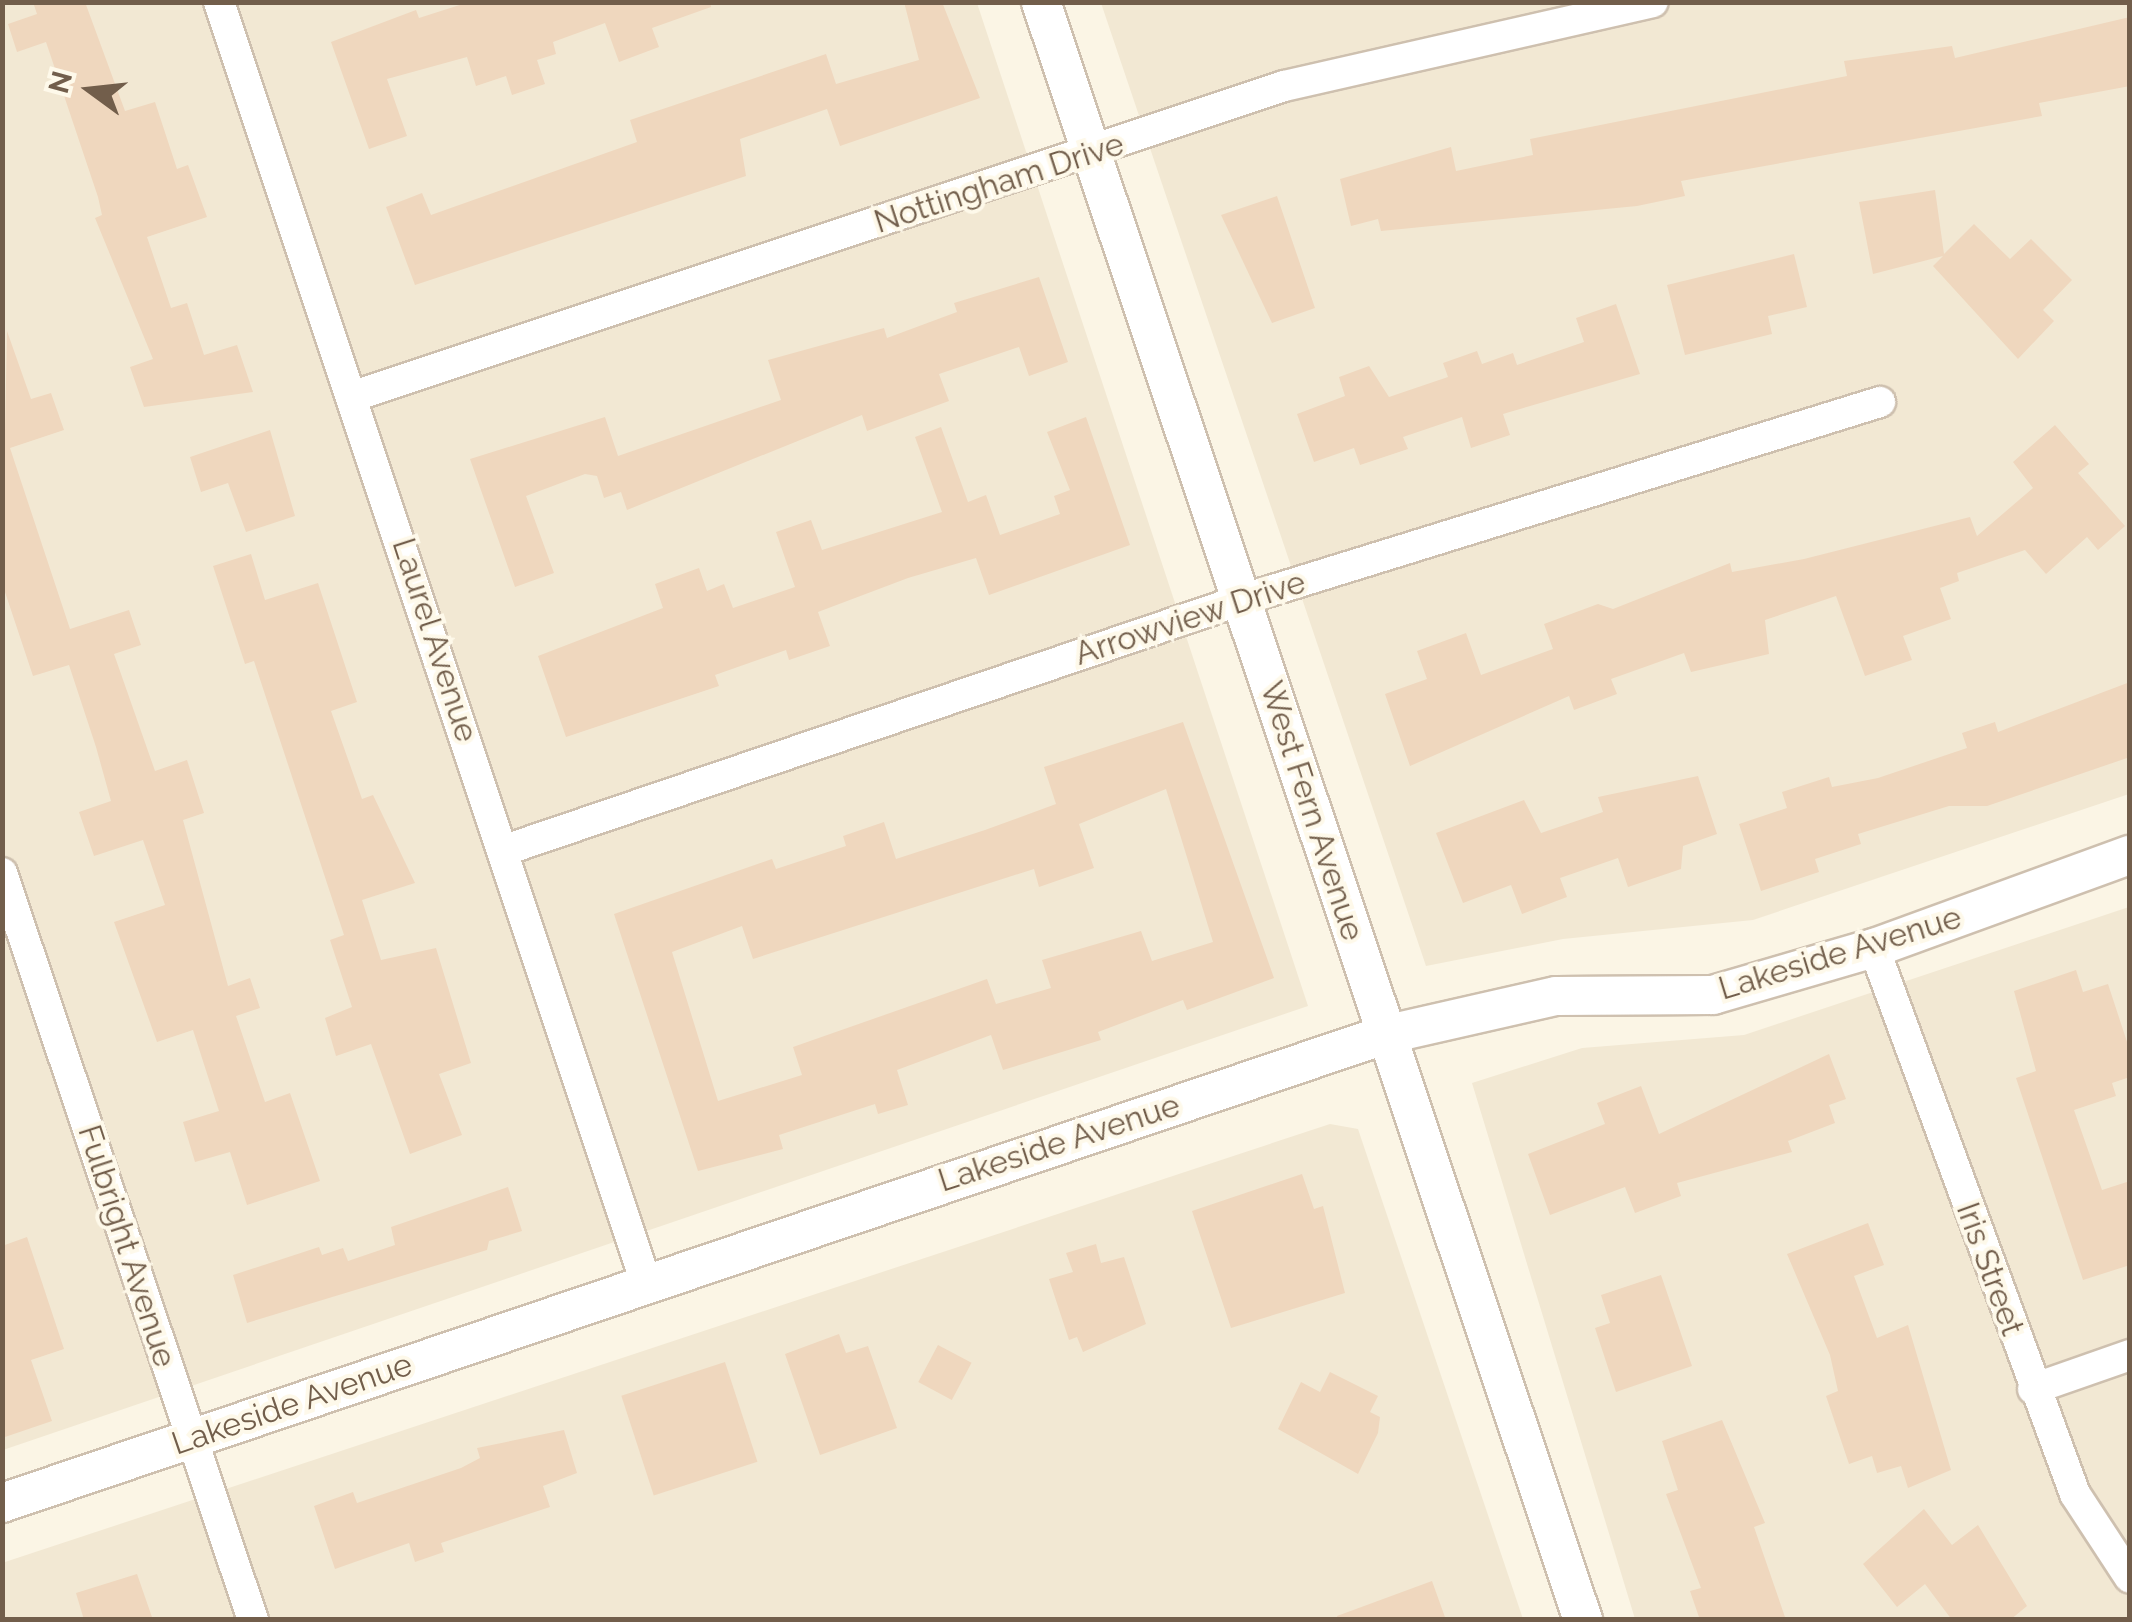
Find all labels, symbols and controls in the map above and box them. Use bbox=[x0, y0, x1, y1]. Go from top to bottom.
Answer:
north arrow bbox=[40, 40, 140, 140]
text: N bbox=[42, 68, 79, 97]
street label: Nottingham Drive bbox=[869, 125, 1129, 241]
street label: Laurel Avenue bbox=[384, 532, 486, 748]
street label: Arrowview Drive bbox=[1069, 563, 1311, 673]
street label: West Fern Avenue bbox=[1252, 676, 1372, 946]
street label: Lakeside Avenue bbox=[1714, 898, 1966, 1008]
street label: Lakeside Avenue bbox=[933, 1086, 1185, 1200]
street label: Fulbright Avenue bbox=[70, 1120, 184, 1372]
street label: Iris Street bbox=[1948, 1197, 2032, 1341]
street label: Lakeside Avenue bbox=[166, 1345, 418, 1463]

